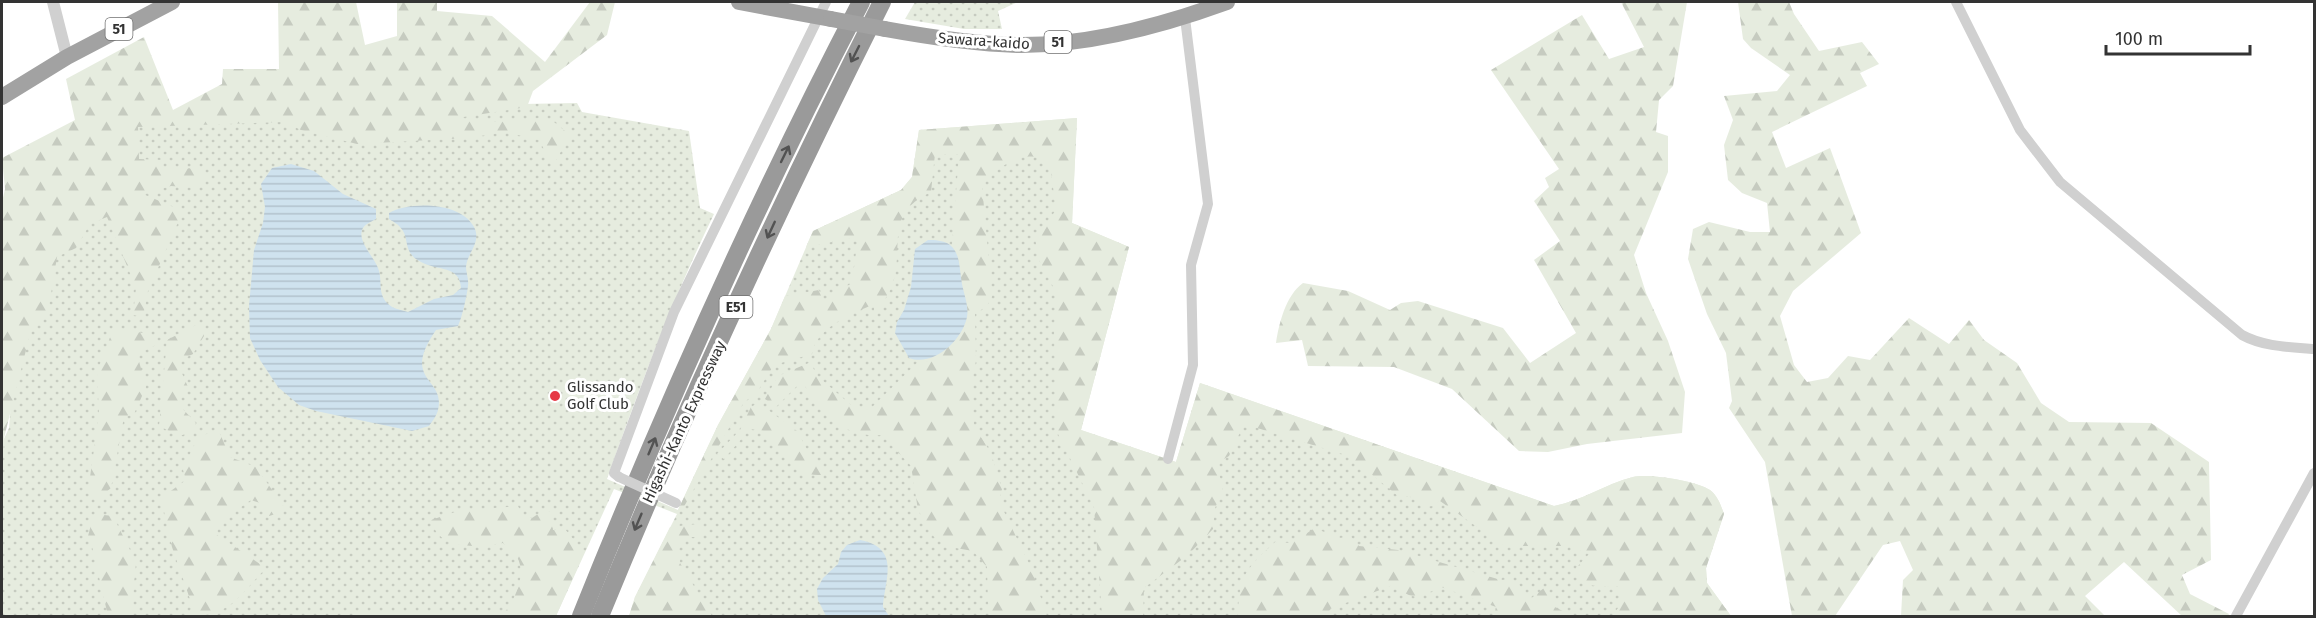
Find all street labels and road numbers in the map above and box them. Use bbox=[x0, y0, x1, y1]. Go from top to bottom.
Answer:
road number: 51 bbox=[106, 18, 132, 40]
street label: Sawara-kaido bbox=[938, 29, 1030, 53]
road number: 51 bbox=[1044, 31, 1072, 53]
road number: E51 bbox=[720, 296, 752, 318]
street label: Higashi-Kanto Expressway bbox=[638, 337, 730, 506]

